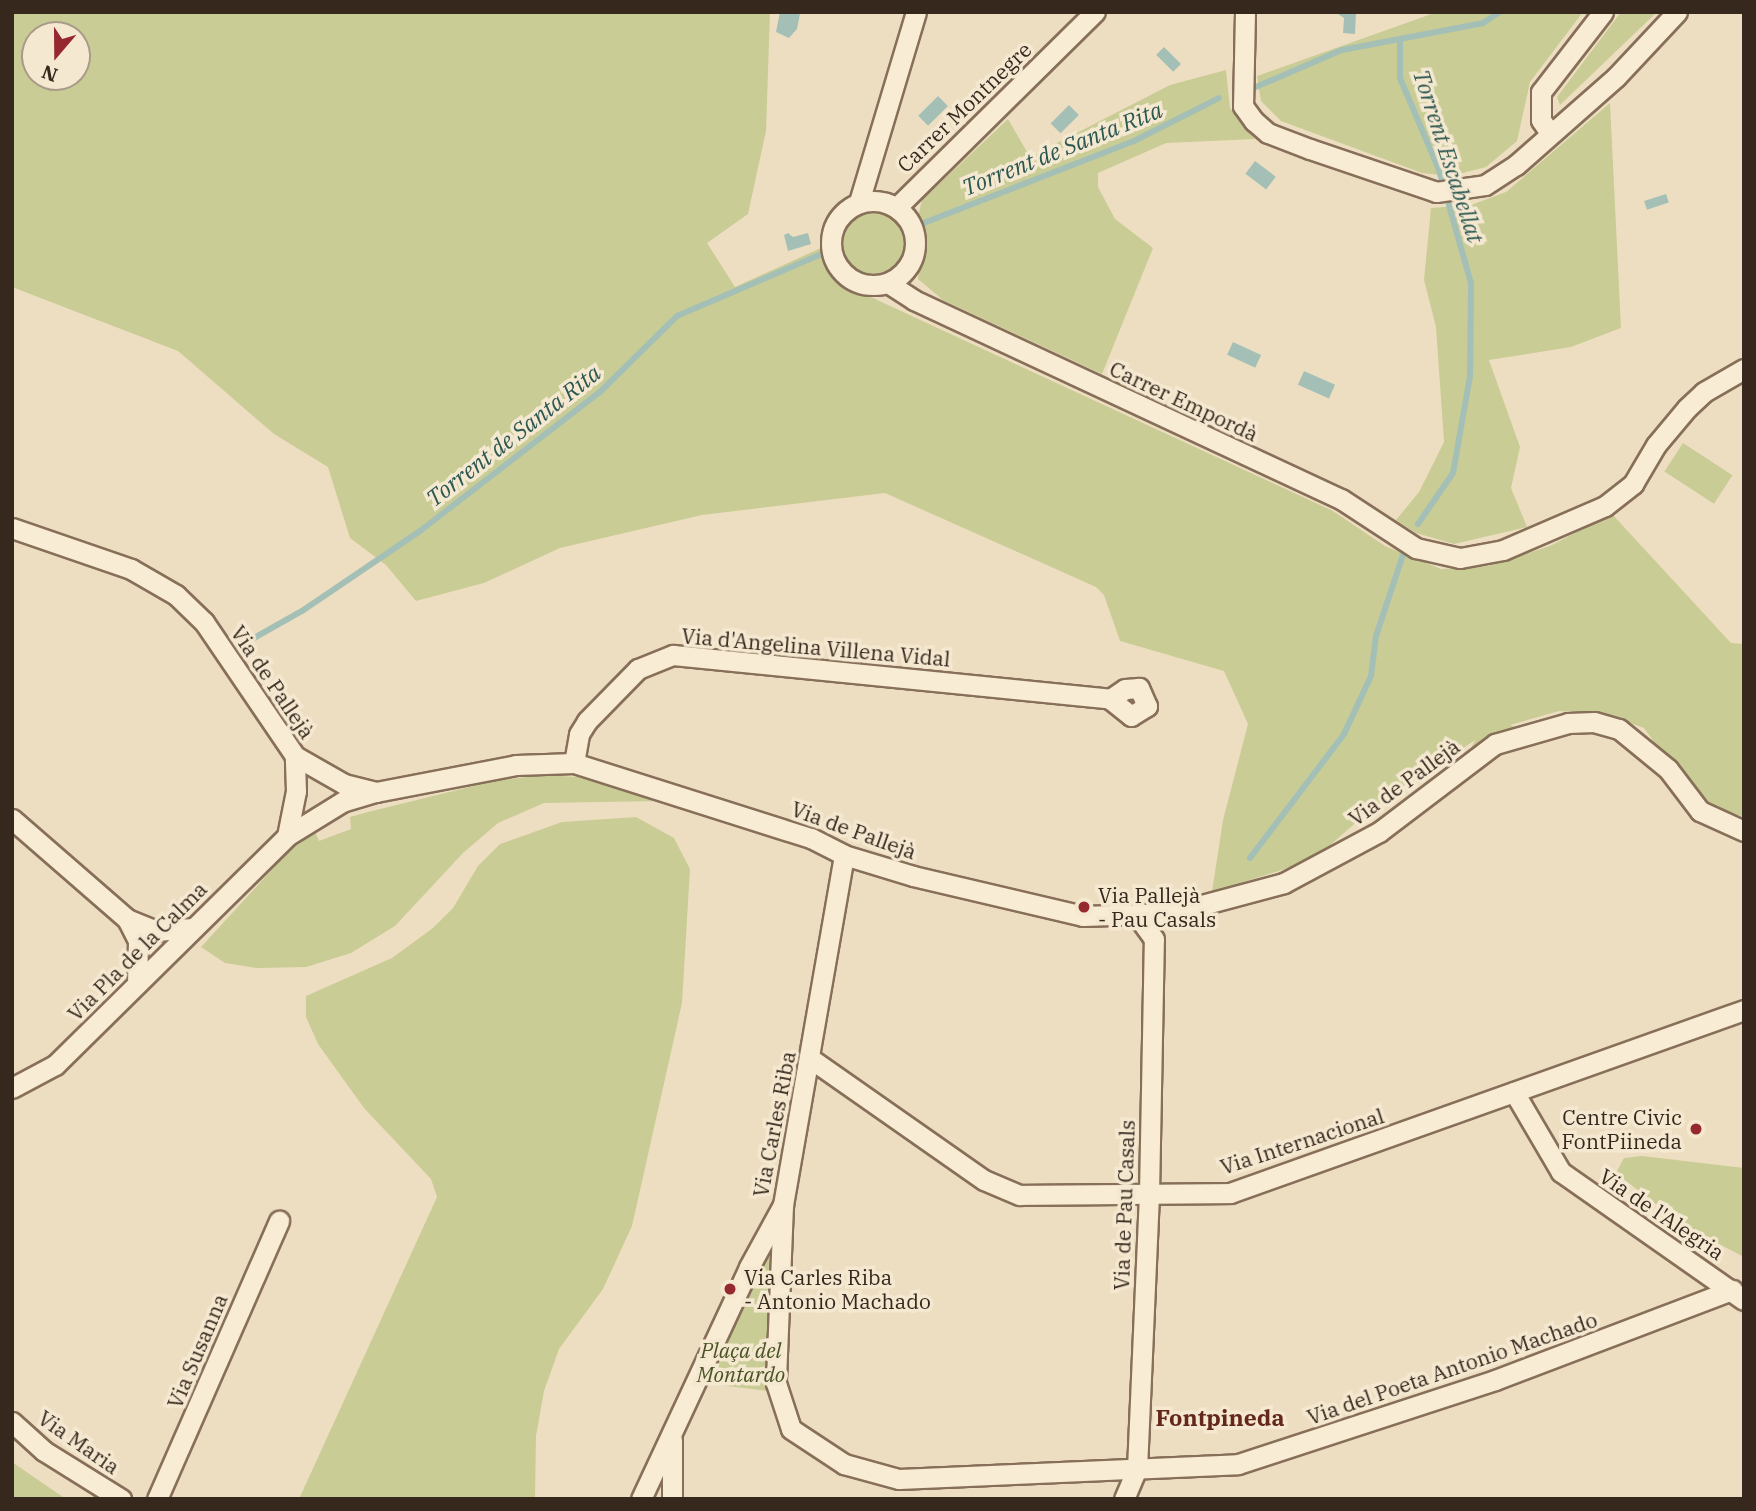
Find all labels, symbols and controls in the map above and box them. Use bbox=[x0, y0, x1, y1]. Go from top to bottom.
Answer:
north arrow bbox=[21, 21, 91, 91]
street label: Carrer Montnegre bbox=[892, 37, 1036, 177]
text: N bbox=[38, 60, 61, 88]
water label: Torrent Escabellat bbox=[1408, 66, 1490, 246]
water label: Torrent de Santa Rita bbox=[958, 95, 1166, 201]
street label: Carrer Empordà bbox=[1106, 356, 1262, 446]
water label: Torrent de Santa Rita bbox=[420, 358, 606, 512]
street label: Via de Pallejà bbox=[226, 621, 320, 743]
street label: Via d'Angelina Villena Vidal bbox=[680, 623, 952, 671]
street label: Via de Pallejà bbox=[1343, 733, 1465, 831]
street label: Via de Pallejà bbox=[788, 796, 920, 864]
street label: Via Pla de la Calma bbox=[62, 876, 212, 1026]
place label: Via Pallejà - Pau Casals bbox=[1098, 882, 1216, 932]
marker: Via Pallejà - Pau Casals bbox=[1076, 899, 1092, 915]
street label: Via Carles Riba bbox=[747, 1049, 801, 1199]
street label: Via Internacional bbox=[1217, 1103, 1387, 1179]
place label: Centre Civic FontPiineda bbox=[1562, 1104, 1682, 1154]
street label: Via de Pau Casals bbox=[1108, 1119, 1140, 1291]
marker: Centre Civic FontPiineda bbox=[1688, 1121, 1704, 1137]
street label: Via de l'Alegria bbox=[1595, 1163, 1729, 1265]
place label: Via Carles Riba - Antonio Machado bbox=[744, 1264, 931, 1314]
marker: Via Carles Riba - Antonio Machado bbox=[722, 1281, 738, 1297]
street label: Via Susanna bbox=[162, 1290, 232, 1412]
street label: Via del Poeta Antonio Machado bbox=[1304, 1306, 1600, 1430]
park label: Plaça del Montardo bbox=[697, 1337, 785, 1387]
district label: Fontpineda bbox=[1155, 1403, 1285, 1431]
street label: Via Maria bbox=[33, 1405, 125, 1479]

